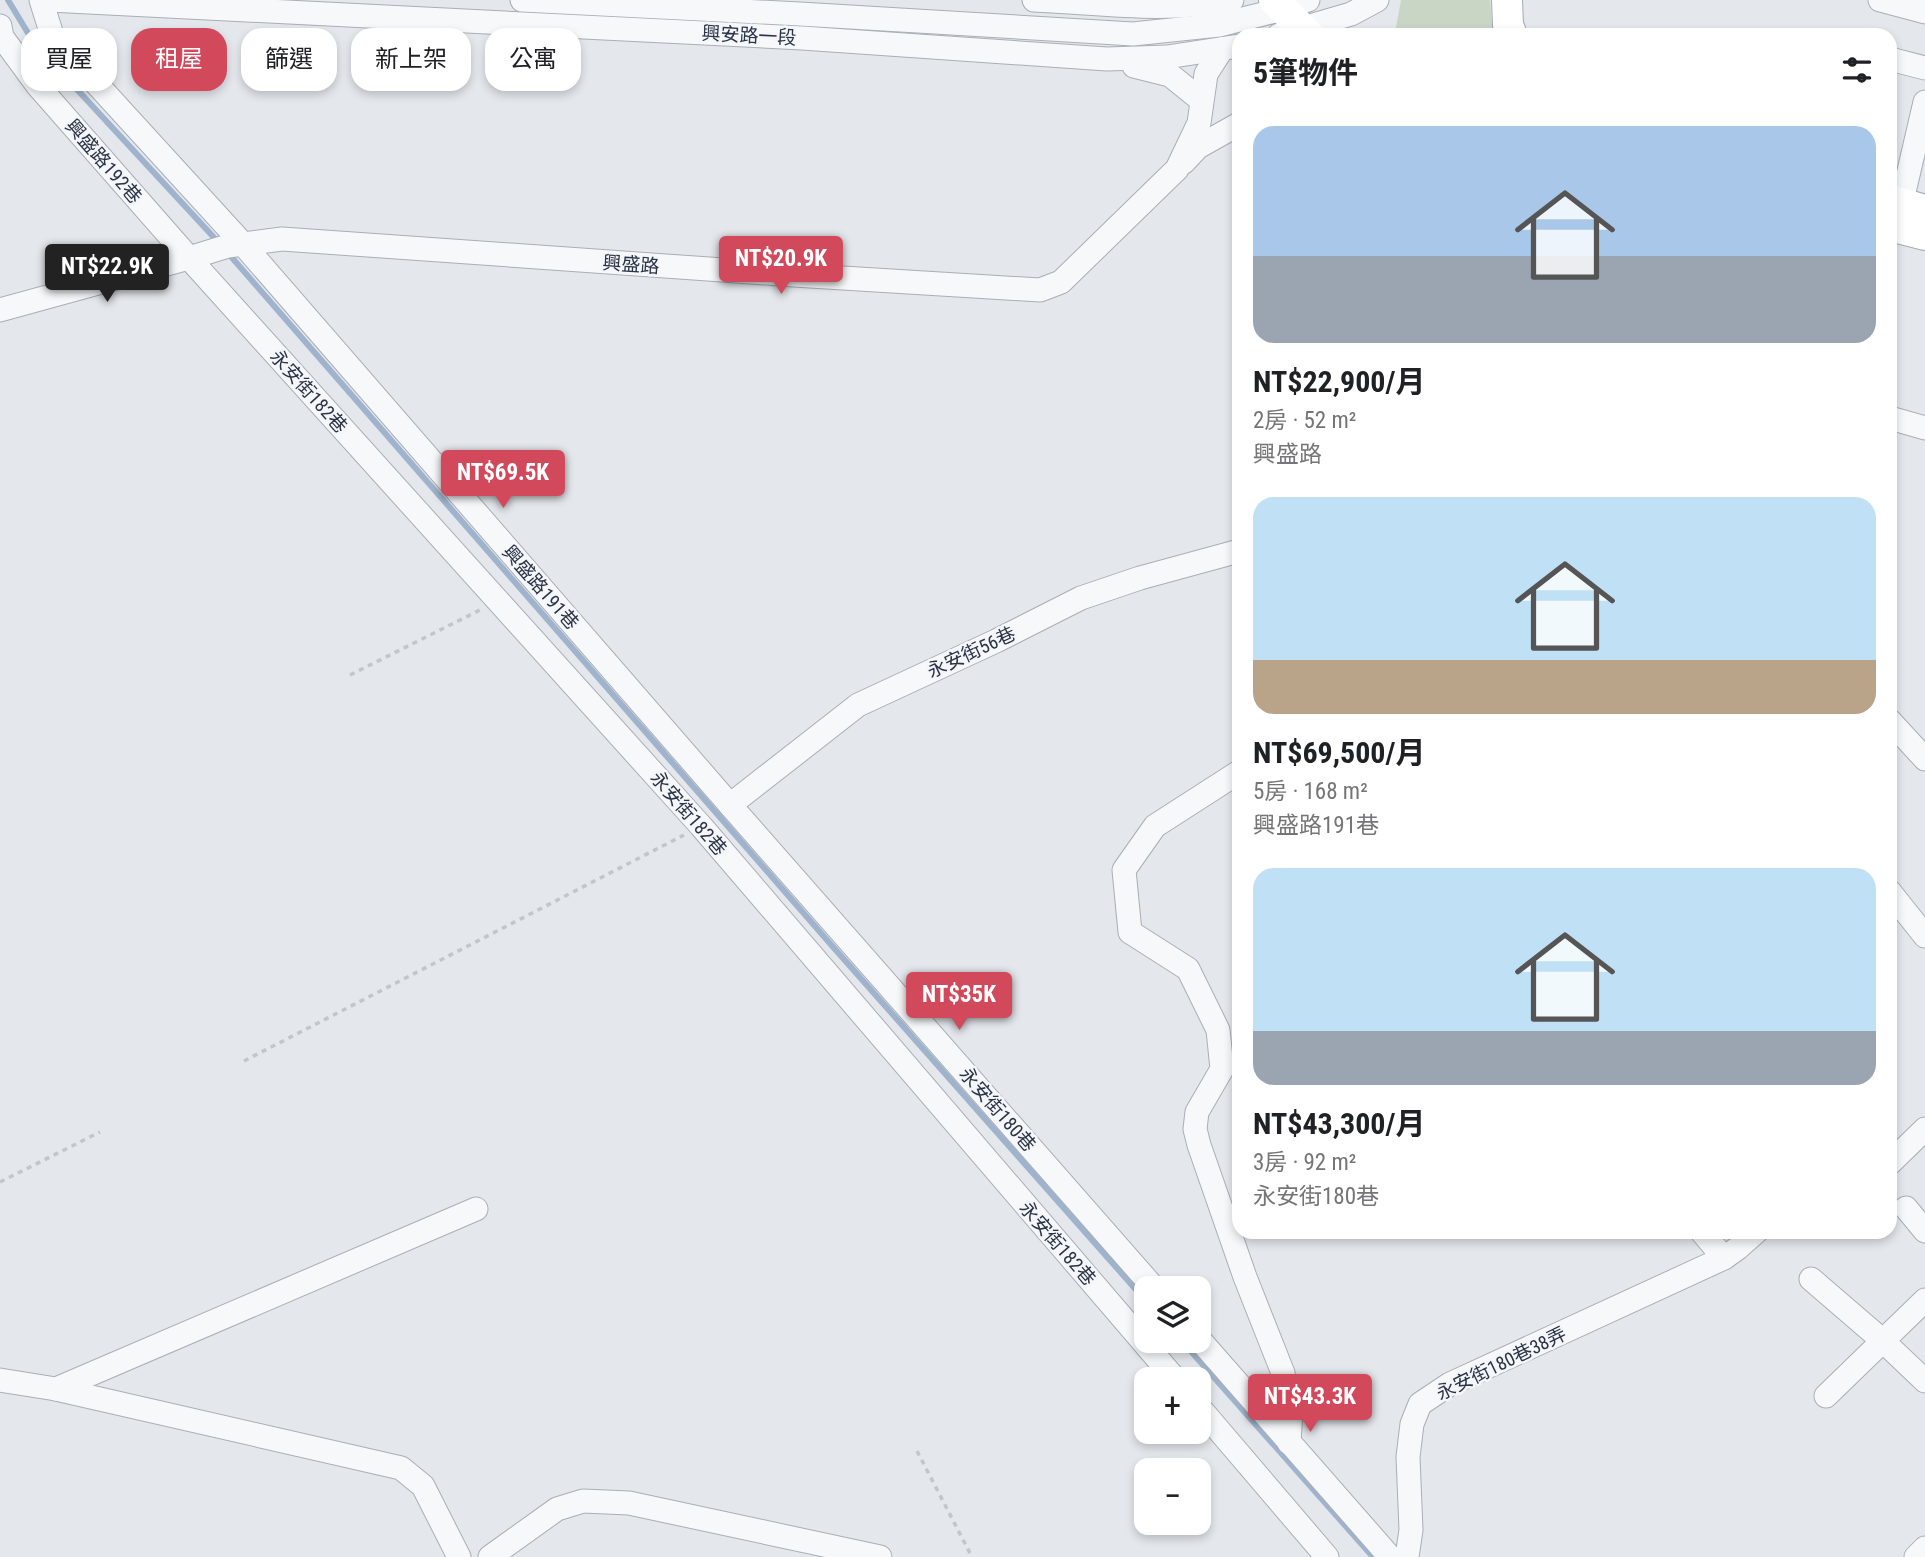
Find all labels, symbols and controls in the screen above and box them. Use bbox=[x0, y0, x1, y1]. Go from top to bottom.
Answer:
street label: 興安路一段 bbox=[701, 22, 797, 49]
chip: 買屋 bbox=[21, 28, 117, 91]
chip: 租屋 bbox=[131, 28, 227, 91]
chip: 篩選 bbox=[241, 28, 337, 91]
chip: 新上架 bbox=[351, 28, 471, 91]
chip: 公寓 bbox=[485, 28, 581, 91]
icon: filters bbox=[1838, 51, 1876, 89]
text: 5筆物件 bbox=[1253, 55, 1358, 90]
street label: 興盛路192巷 bbox=[61, 114, 146, 208]
icon: home bbox=[1502, 172, 1628, 298]
pin: NT$20.9K bbox=[709, 236, 853, 296]
pin: NT$22.9K bbox=[35, 244, 179, 304]
text: NT$20.9K bbox=[735, 245, 827, 272]
street label: 興盛路 bbox=[602, 251, 660, 278]
text: NT$22.9K bbox=[61, 253, 153, 280]
street label: 永安街182巷 bbox=[265, 345, 352, 438]
text: NT$22,900/月 bbox=[1253, 364, 1426, 399]
text: 2房 · 52 m² bbox=[1253, 407, 1356, 434]
text: 興盛路 bbox=[1253, 441, 1322, 468]
pin: NT$69.5K bbox=[431, 450, 575, 510]
text: NT$69.5K bbox=[457, 459, 549, 486]
street label: 興盛路191巷 bbox=[498, 540, 583, 634]
icon: home bbox=[1502, 543, 1628, 669]
street label: 永安街56巷 bbox=[923, 622, 1019, 683]
text: NT$69,500/月 bbox=[1253, 735, 1426, 770]
street label: 永安街182巷 bbox=[646, 766, 731, 860]
text: 5房 · 168 m² bbox=[1253, 778, 1368, 805]
text: 興盛路191巷 bbox=[1253, 812, 1379, 839]
icon: home bbox=[1502, 914, 1628, 1040]
pin: NT$35K bbox=[902, 972, 1016, 1032]
text: NT$35K bbox=[922, 981, 996, 1008]
street label: 永安街180巷 bbox=[955, 1062, 1040, 1156]
text: NT$43,300/月 bbox=[1253, 1106, 1426, 1141]
text: 3房 · 92 m² bbox=[1253, 1149, 1356, 1176]
text: 永安街180巷 bbox=[1253, 1183, 1379, 1210]
street label: 永安街182巷 bbox=[1015, 1196, 1100, 1290]
map controls bbox=[1134, 1276, 1211, 1535]
button: layers bbox=[1134, 1276, 1211, 1353]
street label: 永安街180巷38弄 bbox=[1432, 1322, 1570, 1405]
button: + bbox=[1134, 1367, 1211, 1444]
pin: NT$43.3K bbox=[1238, 1374, 1382, 1434]
text: NT$43.3K bbox=[1264, 1383, 1356, 1410]
button: − bbox=[1134, 1458, 1211, 1535]

